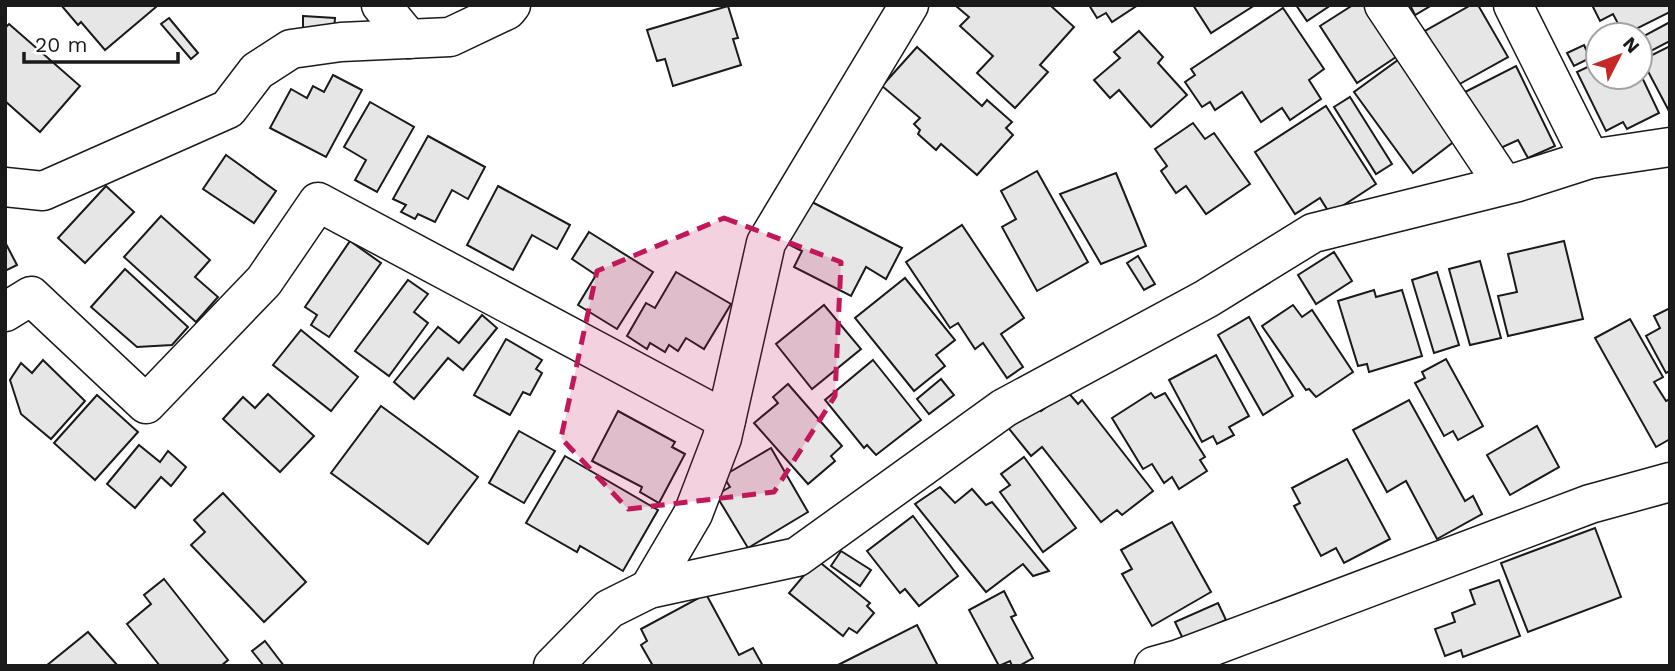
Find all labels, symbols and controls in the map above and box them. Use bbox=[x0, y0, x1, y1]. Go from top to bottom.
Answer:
scale bar bbox=[24, 21, 178, 65]
north arrow bbox=[1584, 21, 1654, 91]
text: 20 m bbox=[35, 32, 87, 57]
text: N bbox=[1618, 32, 1645, 58]

